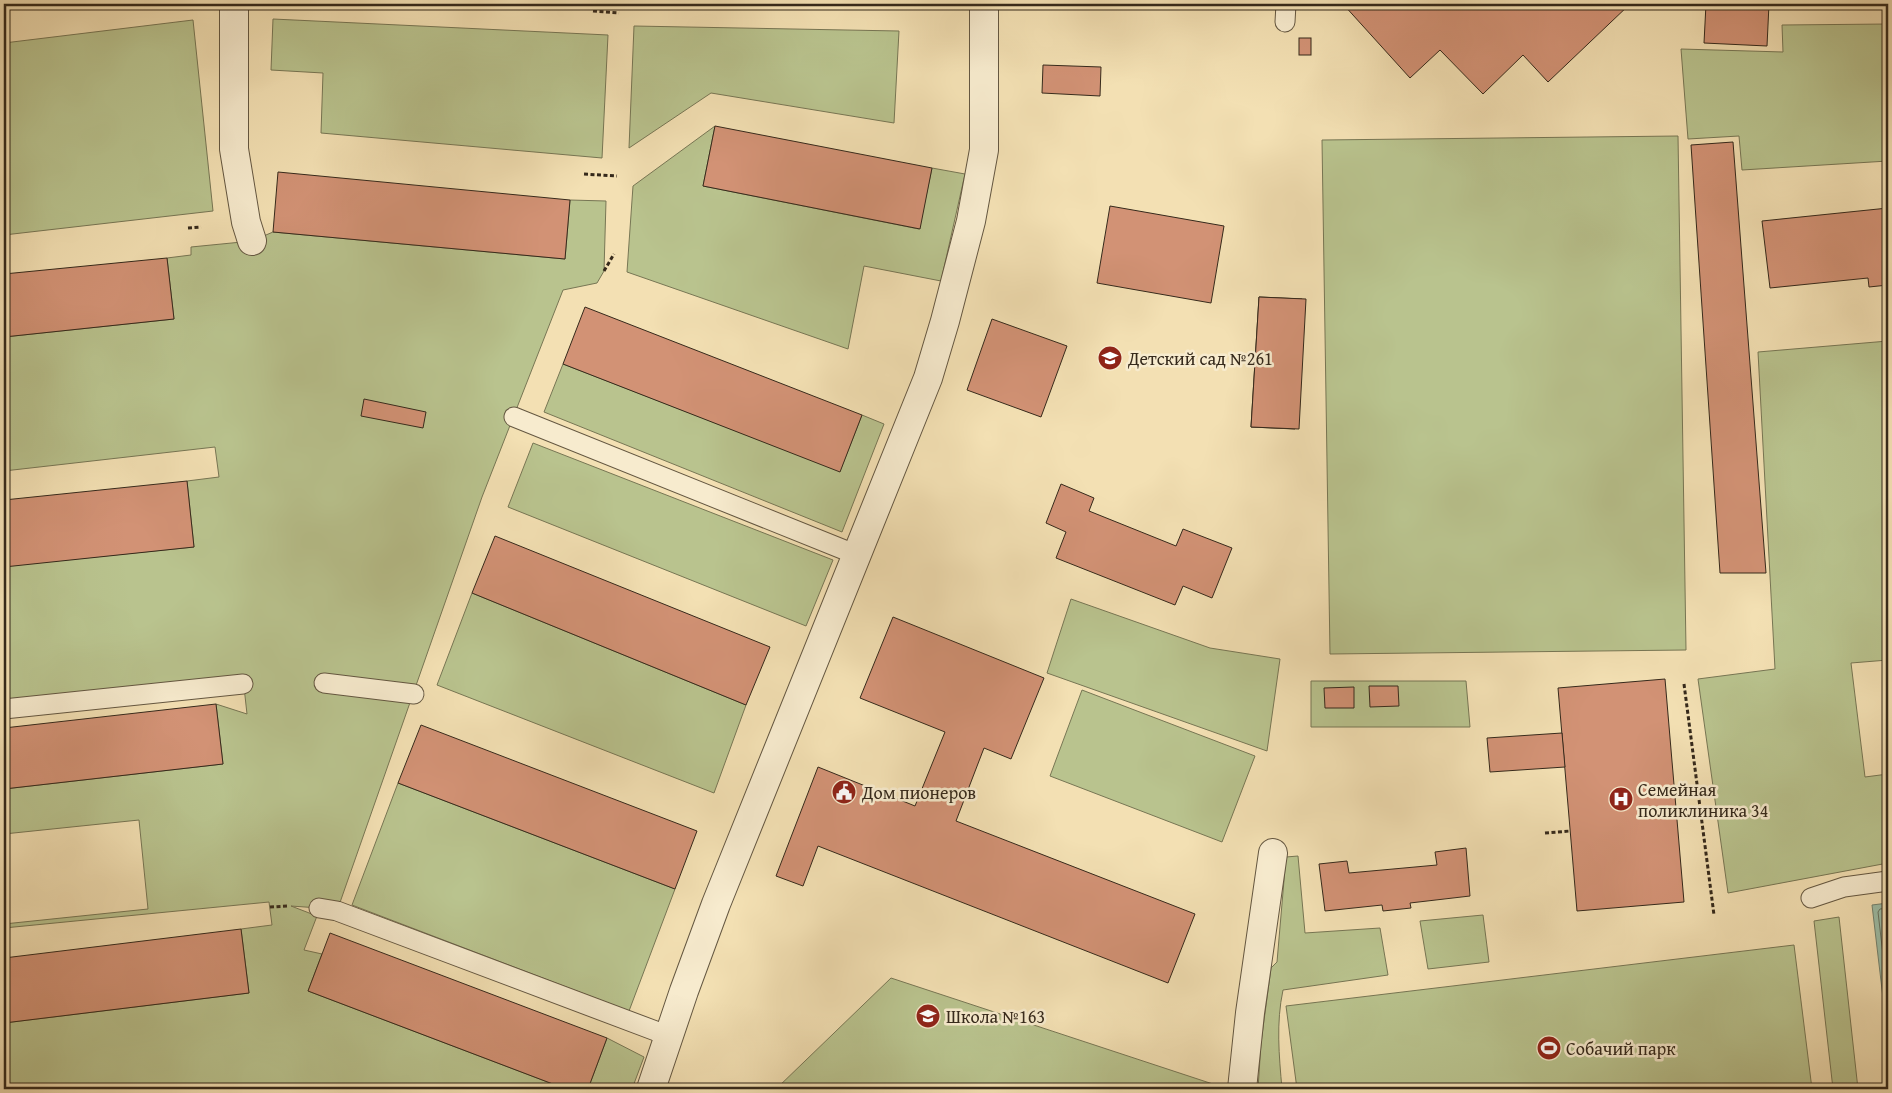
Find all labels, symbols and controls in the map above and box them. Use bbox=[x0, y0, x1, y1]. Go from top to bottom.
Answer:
school or university icon: Детский сад №261 bbox=[1097, 345, 1123, 371]
place label: Детский сад №261 bbox=[1127, 345, 1273, 372]
place label: Семейная поликлиника 34 bbox=[1638, 776, 1768, 824]
public building icon: Дом пионеров bbox=[831, 779, 857, 805]
place label: Дом пионеров bbox=[861, 779, 976, 806]
hospital icon: Семейная поликлиника 34 bbox=[1608, 786, 1634, 812]
school or university icon: Школа №163 bbox=[915, 1003, 941, 1029]
place label: Школа №163 bbox=[946, 1003, 1045, 1030]
sports icon: Собачий парк bbox=[1536, 1035, 1562, 1061]
place label: Собачий парк bbox=[1566, 1035, 1676, 1062]

